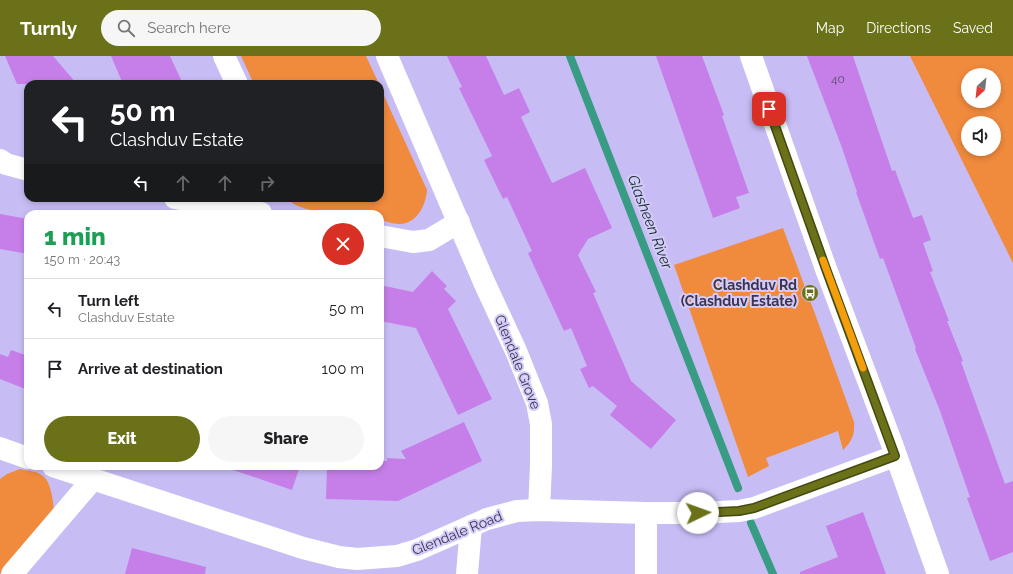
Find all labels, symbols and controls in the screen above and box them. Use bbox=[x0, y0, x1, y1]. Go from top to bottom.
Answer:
search box bbox=[101, 10, 381, 46]
text: Turnly bbox=[20, 17, 77, 39]
icon: search bbox=[115, 17, 137, 39]
text: Search here bbox=[147, 19, 231, 37]
text: Map bbox=[816, 20, 844, 36]
text: Directions bbox=[866, 20, 931, 36]
text: Saved bbox=[953, 20, 993, 36]
north arrow bbox=[961, 68, 1001, 108]
map controls bbox=[961, 68, 1001, 156]
house number: 40 bbox=[831, 72, 845, 86]
pin bbox=[752, 92, 786, 126]
text: 50 m bbox=[110, 95, 176, 128]
icon: left bbox=[44, 96, 96, 148]
icon: arrive bbox=[758, 98, 780, 120]
button: sound bbox=[961, 116, 1001, 156]
text: Clashduv Estate bbox=[110, 129, 244, 150]
icon: left bbox=[130, 172, 152, 194]
icon: ahead bbox=[172, 172, 194, 194]
icon: ahead bbox=[214, 172, 236, 194]
icon: right bbox=[256, 172, 278, 194]
water label: Glasheen River bbox=[624, 172, 677, 273]
text: 1 min bbox=[44, 222, 106, 251]
button: close bbox=[322, 223, 364, 265]
text: 150 m · 20:43 bbox=[44, 252, 120, 267]
place label: Clashduv Rd (Clashduv Estate) bbox=[681, 277, 797, 309]
bus stop icon: Clashduv Rd (Clashduv Estate) bbox=[800, 283, 820, 303]
text: Turn left bbox=[78, 292, 139, 310]
icon: left bbox=[44, 298, 66, 320]
text: 50 m bbox=[329, 300, 364, 318]
text: Clashduv Estate bbox=[78, 310, 175, 325]
street label: Glendale Grove bbox=[492, 312, 544, 412]
icon: arrive bbox=[44, 358, 66, 380]
text: Arrive at destination bbox=[78, 360, 223, 378]
text: 100 m bbox=[322, 360, 364, 378]
button: Exit bbox=[44, 416, 200, 462]
button: Share bbox=[208, 416, 364, 462]
position arrow bbox=[677, 492, 719, 534]
street label: Glendale Road bbox=[410, 508, 504, 558]

